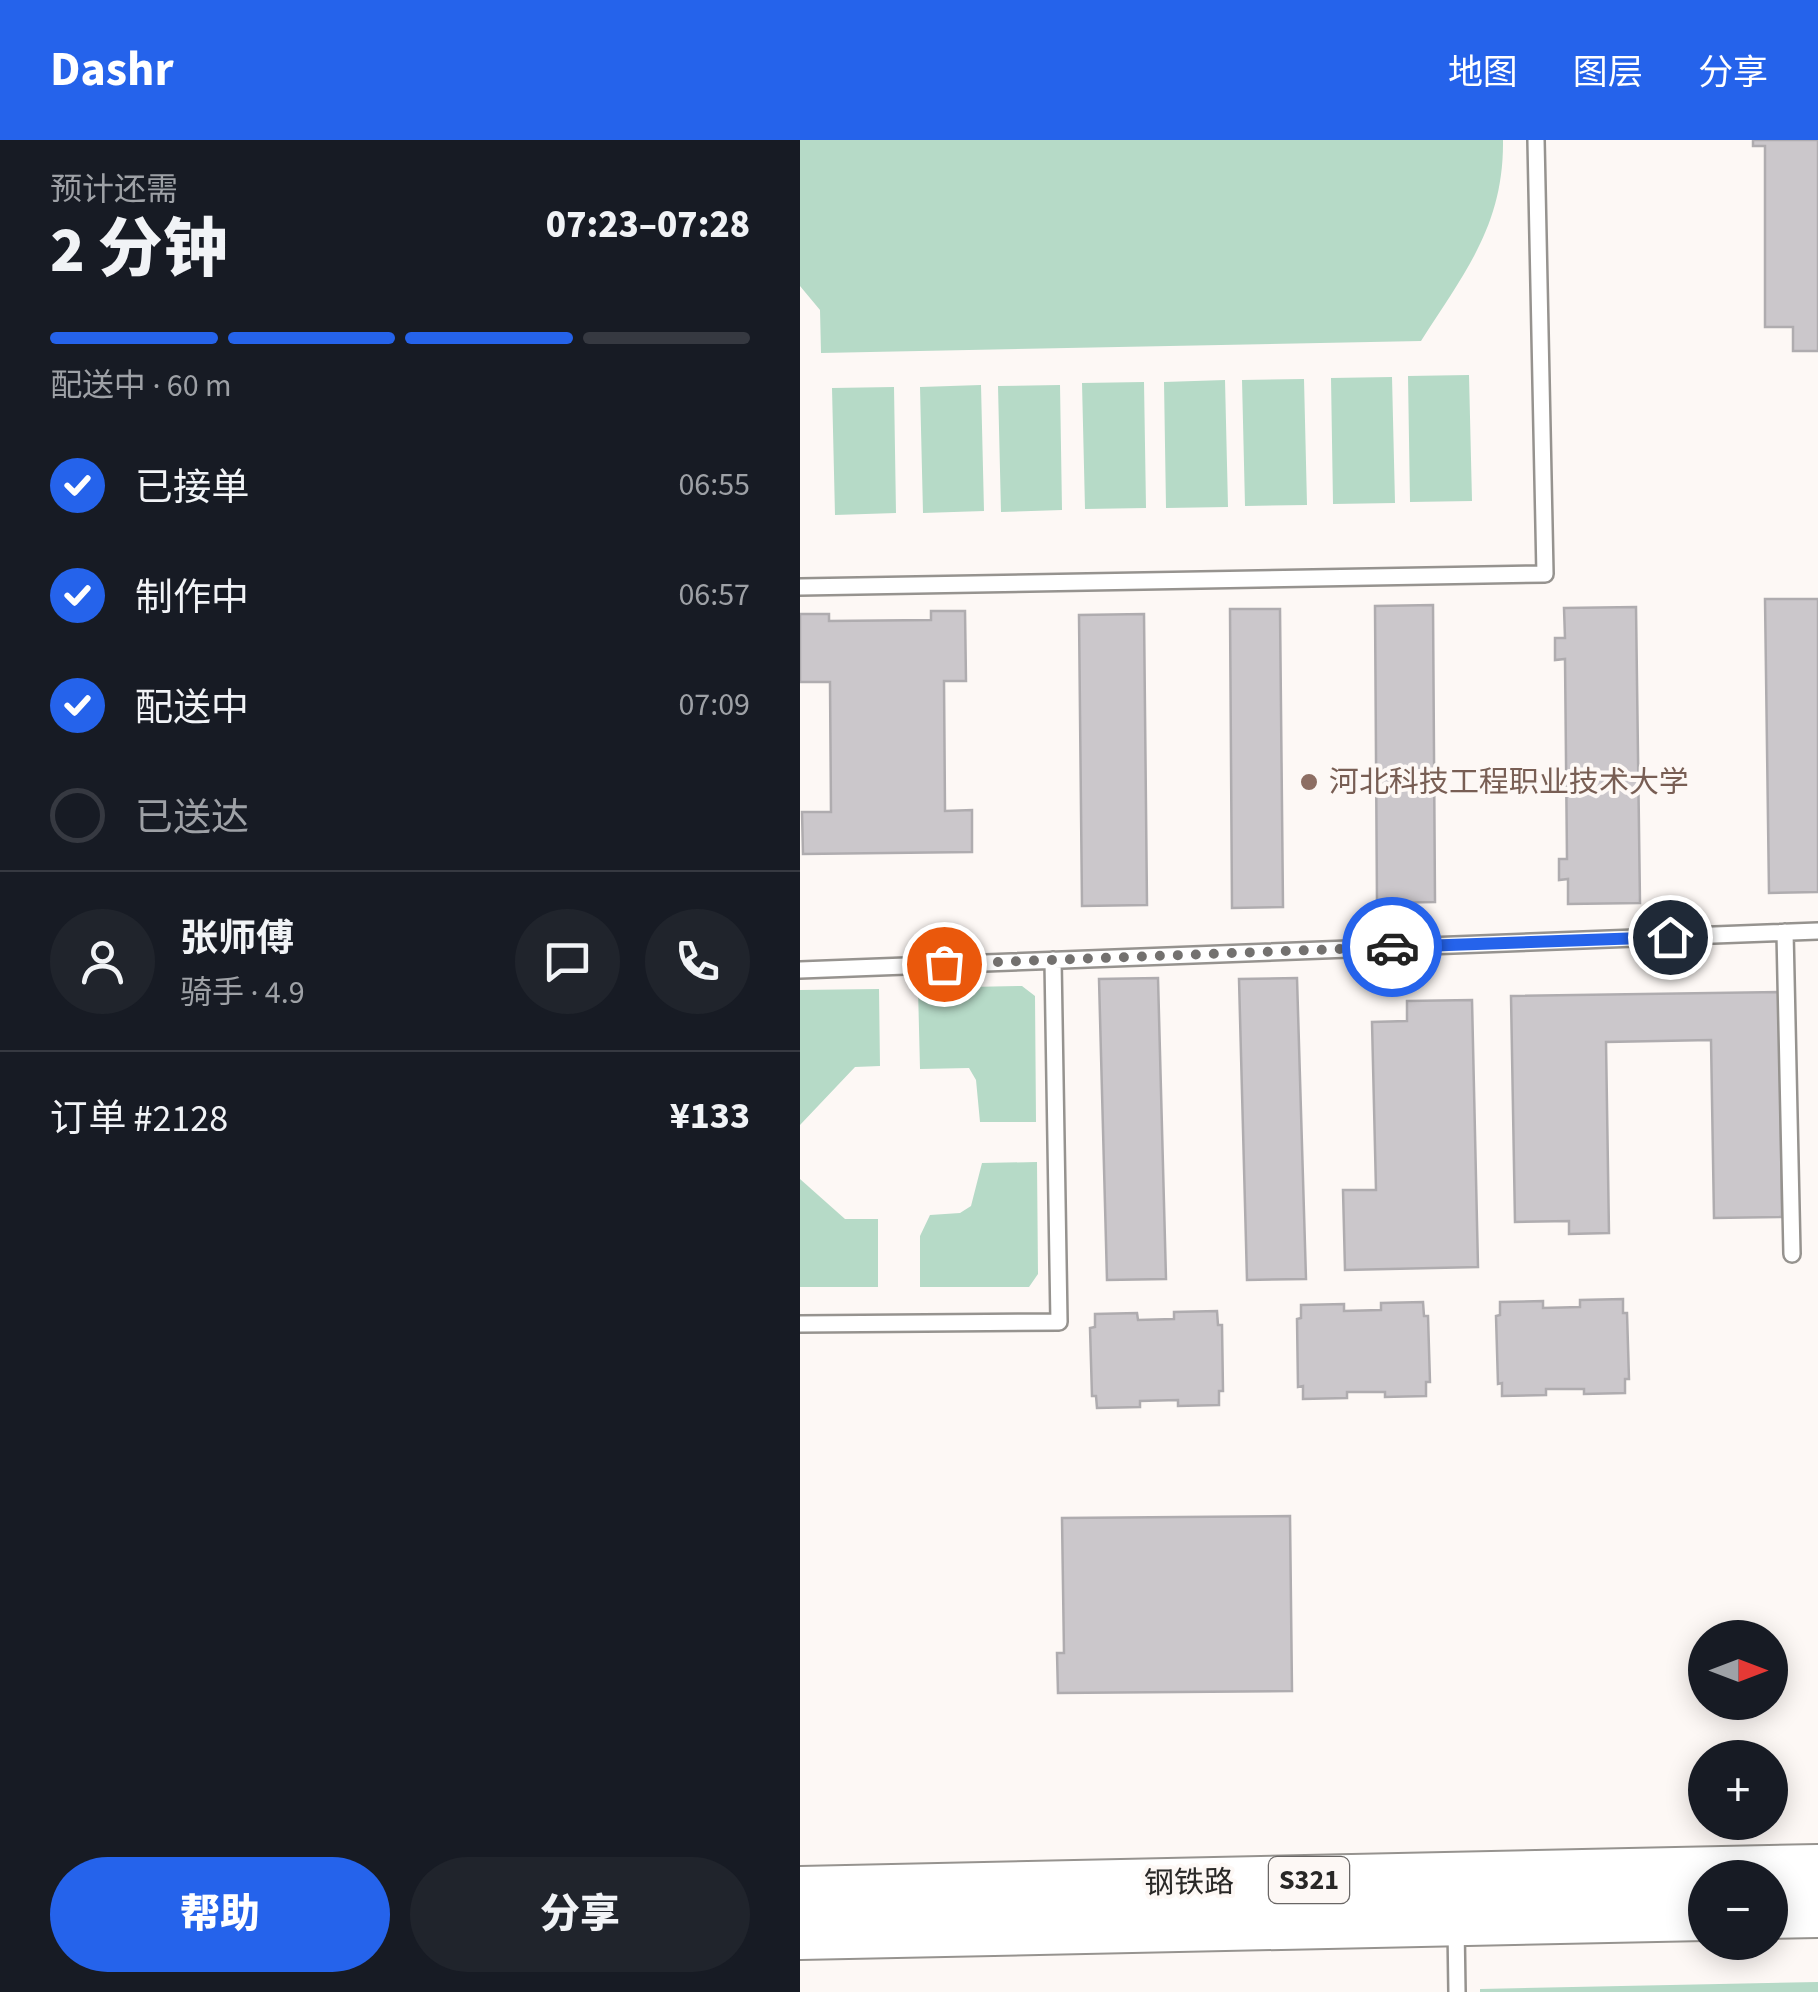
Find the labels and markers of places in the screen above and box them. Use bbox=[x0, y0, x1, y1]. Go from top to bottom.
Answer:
place label: 河北科技工程职业技术大学 bbox=[1329, 761, 1689, 804]
marker: 河北科技工程职业技术大学 bbox=[1298, 771, 1320, 793]
pin bbox=[1628, 895, 1713, 980]
pin bbox=[902, 922, 987, 1007]

